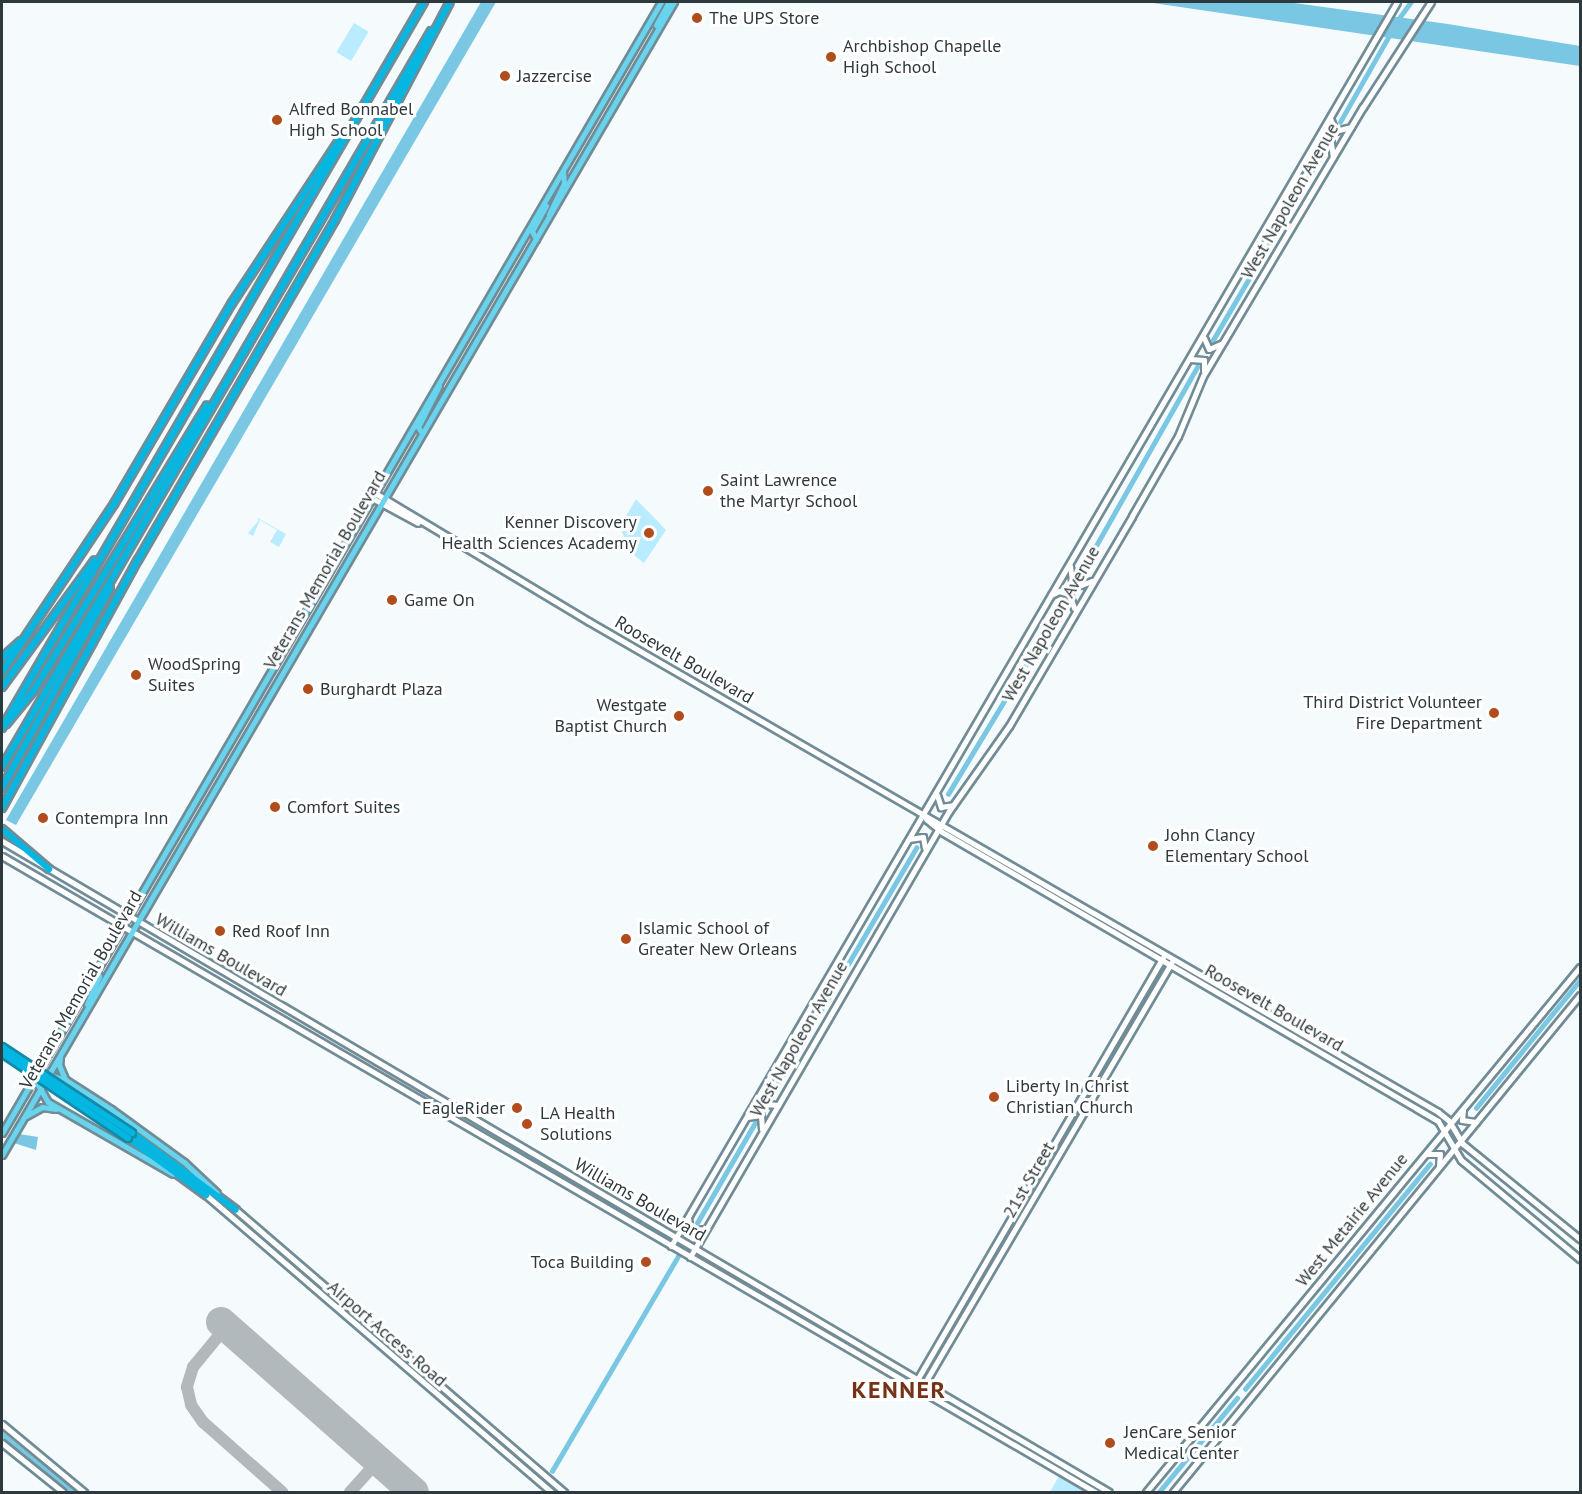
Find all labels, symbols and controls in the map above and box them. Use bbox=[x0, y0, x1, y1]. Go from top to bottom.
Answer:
place label: The UPS Store bbox=[709, 7, 819, 29]
marker: The UPS Store bbox=[690, 11, 704, 25]
place label: Archbishop Chapelle High School bbox=[843, 36, 1001, 78]
marker: Archbishop Chapelle High School bbox=[824, 50, 838, 64]
place label: Jazzercise bbox=[517, 65, 592, 87]
marker: Jazzercise bbox=[498, 69, 512, 83]
place label: Alfred Bonnabel High School bbox=[289, 99, 413, 142]
marker: Alfred Bonnabel High School bbox=[270, 113, 284, 127]
street label: West Napoleon Avenue bbox=[1236, 119, 1344, 283]
street label: Veterans Memorial Boulevard bbox=[259, 467, 391, 673]
place label: Saint Lawrence the Martyr School bbox=[720, 470, 857, 512]
marker: Saint Lawrence the Martyr School bbox=[701, 484, 715, 498]
place label: Kenner Discovery Health Sciences Academy bbox=[441, 512, 637, 554]
marker: Kenner Discovery Health Sciences Academy bbox=[642, 526, 656, 540]
street label: West Napoleon Avenue bbox=[997, 542, 1105, 706]
place label: Game On bbox=[404, 589, 475, 611]
marker: Game On bbox=[385, 593, 399, 607]
street label: Roosevelt Boulevard bbox=[611, 612, 757, 708]
place label: WoodSpring Suites bbox=[148, 654, 241, 696]
marker: WoodSpring Suites bbox=[129, 668, 143, 682]
place label: Burghardt Plaza bbox=[320, 678, 443, 700]
marker: Burghardt Plaza bbox=[301, 682, 315, 696]
place label: Third District Volunteer Fire Department bbox=[1303, 692, 1482, 734]
place label: Westgate Baptist Church bbox=[555, 695, 667, 738]
marker: Third District Volunteer Fire Department bbox=[1487, 706, 1501, 720]
marker: Westgate Baptist Church bbox=[672, 709, 686, 723]
place label: Comfort Suites bbox=[287, 796, 400, 818]
marker: Comfort Suites bbox=[268, 800, 282, 814]
place label: Contempra Inn bbox=[55, 807, 168, 829]
marker: Contempra Inn bbox=[36, 811, 50, 825]
place label: John Clancy Elementary School bbox=[1165, 825, 1309, 868]
marker: John Clancy Elementary School bbox=[1146, 839, 1160, 853]
street label: Veterans Memorial Boulevard bbox=[15, 887, 147, 1093]
street label: Williams Boulevard bbox=[151, 909, 291, 1001]
place label: Islamic School of Greater New Orleans bbox=[638, 918, 797, 960]
place label: Red Roof Inn bbox=[232, 920, 330, 942]
marker: Red Roof Inn bbox=[213, 924, 227, 938]
marker: Islamic School of Greater New Orleans bbox=[619, 932, 633, 946]
street label: West Napoleon Avenue bbox=[745, 957, 853, 1121]
street label: Roosevelt Boulevard bbox=[1201, 960, 1347, 1056]
place label: Liberty In Christ Christian Church bbox=[1006, 1076, 1133, 1118]
marker: Liberty In Christ Christian Church bbox=[987, 1090, 1001, 1104]
place label: EagleRider bbox=[422, 1097, 505, 1119]
marker: EagleRider bbox=[510, 1101, 524, 1115]
place label: LA Health Solutions bbox=[540, 1103, 616, 1146]
marker: LA Health Solutions bbox=[518, 1115, 536, 1133]
street label: 21st Street bbox=[999, 1138, 1059, 1222]
street label: West Metairie Avenue bbox=[1291, 1149, 1413, 1291]
street label: Williams Boulevard bbox=[570, 1154, 710, 1246]
place label: Toca Building bbox=[531, 1251, 634, 1273]
marker: Toca Building bbox=[639, 1255, 653, 1269]
street label: Airport Access Road bbox=[323, 1276, 451, 1392]
district label: KENNER bbox=[852, 1376, 946, 1404]
place label: JenCare Senior Medical Center bbox=[1124, 1422, 1239, 1464]
marker: JenCare Senior Medical Center bbox=[1101, 1434, 1119, 1452]

